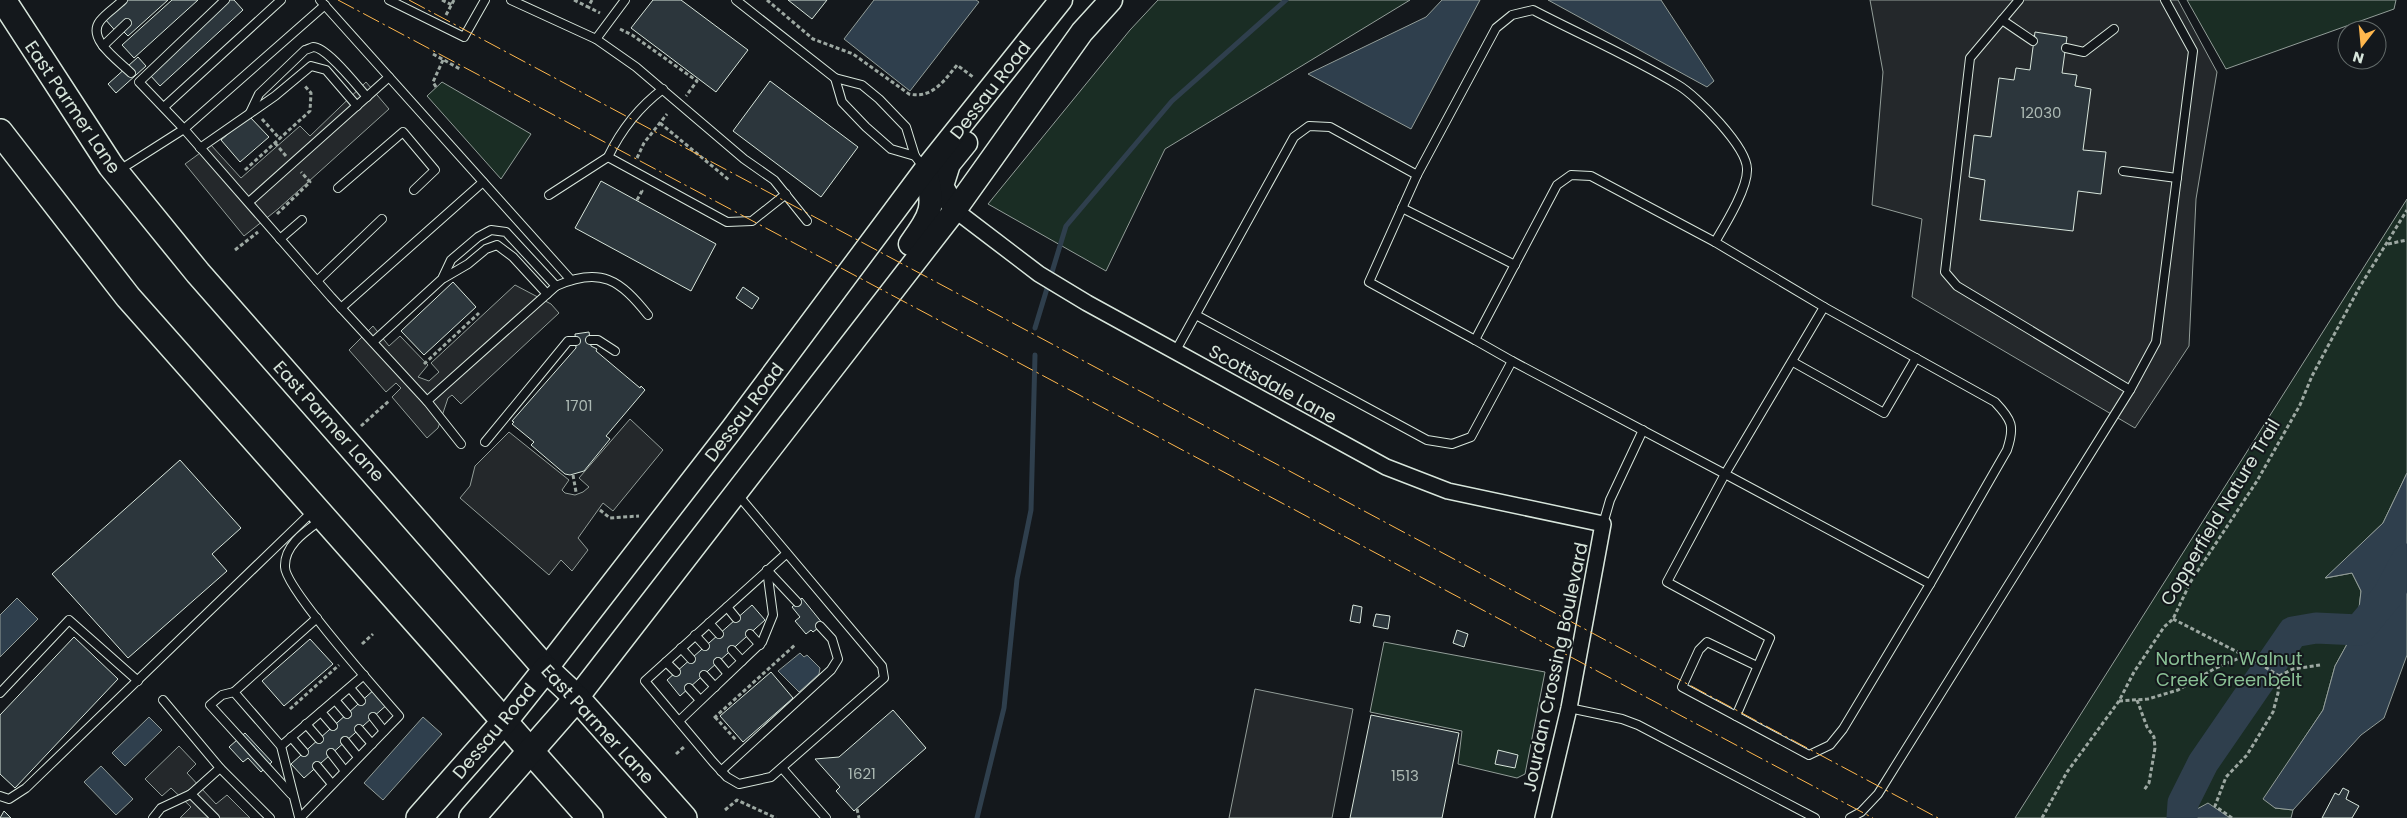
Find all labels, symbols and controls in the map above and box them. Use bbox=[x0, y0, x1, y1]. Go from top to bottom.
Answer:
north arrow bbox=[2337, 20, 2387, 70]
street label: East Parmer Lane bbox=[19, 36, 127, 178]
street label: Dessau Road bbox=[944, 36, 1036, 144]
text: N bbox=[2351, 46, 2366, 69]
house number: 12030 bbox=[2020, 102, 2062, 123]
street label: Scottsdale Lane bbox=[1204, 338, 1342, 430]
street label: East Parmer Lane bbox=[268, 355, 390, 487]
street label: Dessau Road bbox=[699, 357, 789, 467]
house number: 1701 bbox=[565, 395, 593, 416]
street label: Copperfield Nature Trail bbox=[2154, 414, 2286, 610]
street label: Jourdan Crossing Boulevard bbox=[1516, 540, 1594, 794]
park label: Northern Walnut Creek Greenbelt bbox=[2156, 646, 2302, 692]
street label: East Parmer Lane bbox=[536, 659, 660, 789]
street label: Dessau Road bbox=[447, 678, 541, 784]
house number: 1621 bbox=[848, 763, 876, 784]
house number: 1513 bbox=[1391, 765, 1419, 786]

